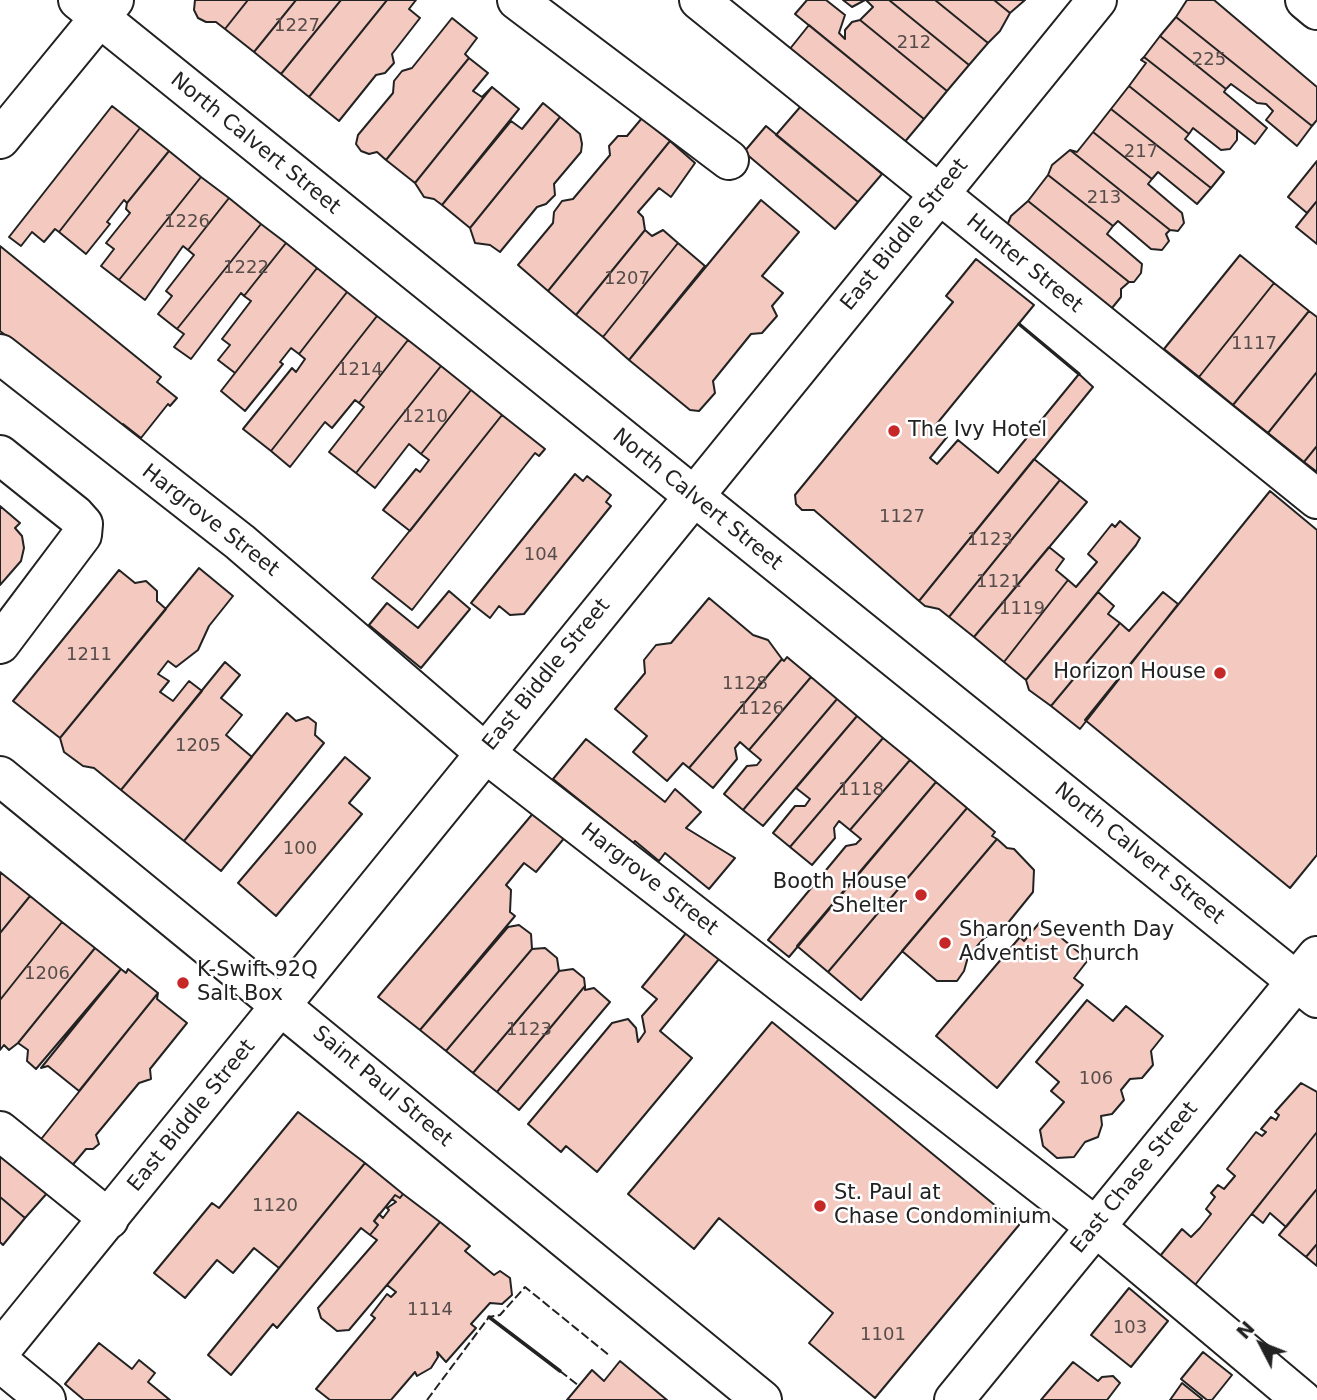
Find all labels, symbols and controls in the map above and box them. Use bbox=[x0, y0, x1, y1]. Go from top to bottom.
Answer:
house number: 1227 bbox=[274, 15, 320, 37]
house number: 212 bbox=[897, 32, 931, 54]
house number: 225 bbox=[1192, 49, 1226, 71]
street label: North Calvert Street bbox=[165, 68, 345, 220]
house number: 217 bbox=[1124, 141, 1158, 163]
street label: East Biddle Street bbox=[836, 154, 974, 316]
house number: 213 bbox=[1087, 187, 1121, 209]
street label: Hunter Street bbox=[961, 209, 1087, 319]
house number: 1226 bbox=[164, 211, 210, 233]
house number: 1222 bbox=[223, 257, 269, 279]
house number: 1207 bbox=[604, 268, 650, 290]
house number: 1117 bbox=[1231, 333, 1277, 355]
house number: 1214 bbox=[337, 359, 383, 381]
house number: 1210 bbox=[402, 406, 448, 428]
place label: The Ivy Hotel bbox=[908, 418, 1047, 444]
marker: The Ivy Hotel bbox=[886, 423, 902, 439]
street label: North Calvert Street bbox=[607, 424, 787, 576]
street label: Hargrove Street bbox=[136, 460, 284, 582]
house number: 1127 bbox=[879, 506, 925, 528]
house number: 1123 bbox=[967, 529, 1013, 551]
house number: 104 bbox=[524, 544, 558, 566]
house number: 1121 bbox=[976, 571, 1022, 593]
street label: East Biddle Street bbox=[478, 594, 616, 756]
house number: 1119 bbox=[999, 598, 1045, 620]
house number: 1211 bbox=[66, 644, 112, 666]
place label: Horizon House bbox=[1053, 660, 1206, 686]
marker: Horizon House bbox=[1212, 665, 1228, 681]
house number: 1128 bbox=[722, 673, 768, 695]
house number: 1126 bbox=[738, 698, 784, 720]
house number: 1205 bbox=[175, 735, 221, 757]
street label: North Calvert Street bbox=[1049, 778, 1229, 930]
house number: 1118 bbox=[838, 779, 884, 801]
street label: Hargrove Street bbox=[575, 819, 723, 941]
house number: 100 bbox=[283, 838, 317, 860]
place label: Booth House Shelter bbox=[773, 870, 907, 920]
marker: Booth House Shelter bbox=[913, 887, 929, 903]
place label: Sharon Seventh Day Adventist Church bbox=[959, 918, 1174, 968]
marker: Sharon Seventh Day Adventist Church bbox=[937, 935, 953, 951]
place label: K-Swift 92Q Salt Box bbox=[197, 958, 318, 1008]
house number: 1206 bbox=[24, 963, 70, 985]
marker: K-Swift 92Q Salt Box bbox=[175, 975, 191, 991]
house number: 1123 bbox=[506, 1019, 552, 1041]
street label: Saint Paul Street bbox=[307, 1021, 457, 1153]
street label: East Biddle Street bbox=[123, 1035, 261, 1197]
house number: 106 bbox=[1079, 1068, 1113, 1090]
street label: East Chase Street bbox=[1066, 1097, 1204, 1259]
place label: St. Paul at Chase Condominium bbox=[834, 1181, 1052, 1231]
house number: 1120 bbox=[252, 1195, 298, 1217]
marker: St. Paul at Chase Condominium bbox=[812, 1198, 828, 1214]
house number: 1114 bbox=[407, 1299, 453, 1321]
north arrow bbox=[1226, 1309, 1296, 1379]
house number: 103 bbox=[1113, 1317, 1147, 1339]
text: N bbox=[1232, 1317, 1259, 1343]
house number: 1101 bbox=[860, 1324, 906, 1346]

